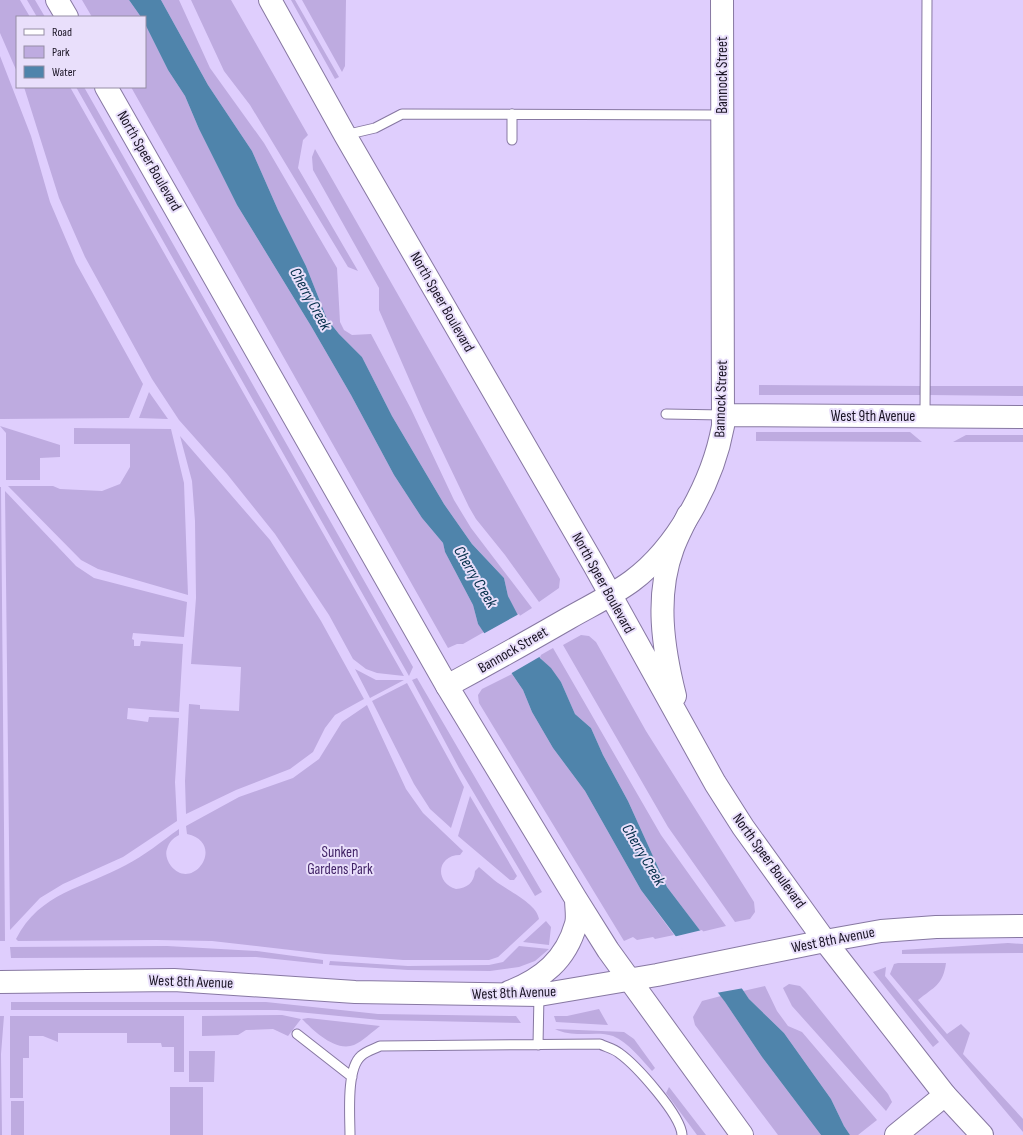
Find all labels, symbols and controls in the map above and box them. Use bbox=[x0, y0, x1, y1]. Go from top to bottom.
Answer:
legend bbox=[16, 16, 146, 88]
text: Road bbox=[52, 25, 72, 40]
street label: Bannock Street bbox=[713, 36, 732, 114]
text: Park bbox=[52, 45, 70, 60]
text: Water bbox=[52, 65, 76, 80]
street label: North Speer Boulevard bbox=[113, 107, 185, 215]
street label: North Speer Boulevard bbox=[406, 248, 478, 356]
water label: Cherry Creek bbox=[285, 264, 335, 334]
street label: Bannock Street bbox=[710, 360, 732, 438]
street label: West 9th Avenue bbox=[831, 407, 915, 426]
street label: North Speer Boulevard bbox=[567, 529, 639, 637]
water label: Cherry Creek bbox=[449, 543, 501, 612]
street label: Bannock Street bbox=[475, 622, 552, 678]
street label: North Speer Boulevard bbox=[728, 810, 810, 912]
water label: Cherry Creek bbox=[617, 821, 669, 890]
park label: Sunken Gardens Park bbox=[307, 843, 373, 879]
street label: West 8th Avenue bbox=[790, 923, 876, 957]
street label: West 8th Avenue bbox=[148, 971, 234, 993]
street label: West 8th Avenue bbox=[471, 982, 557, 1004]

